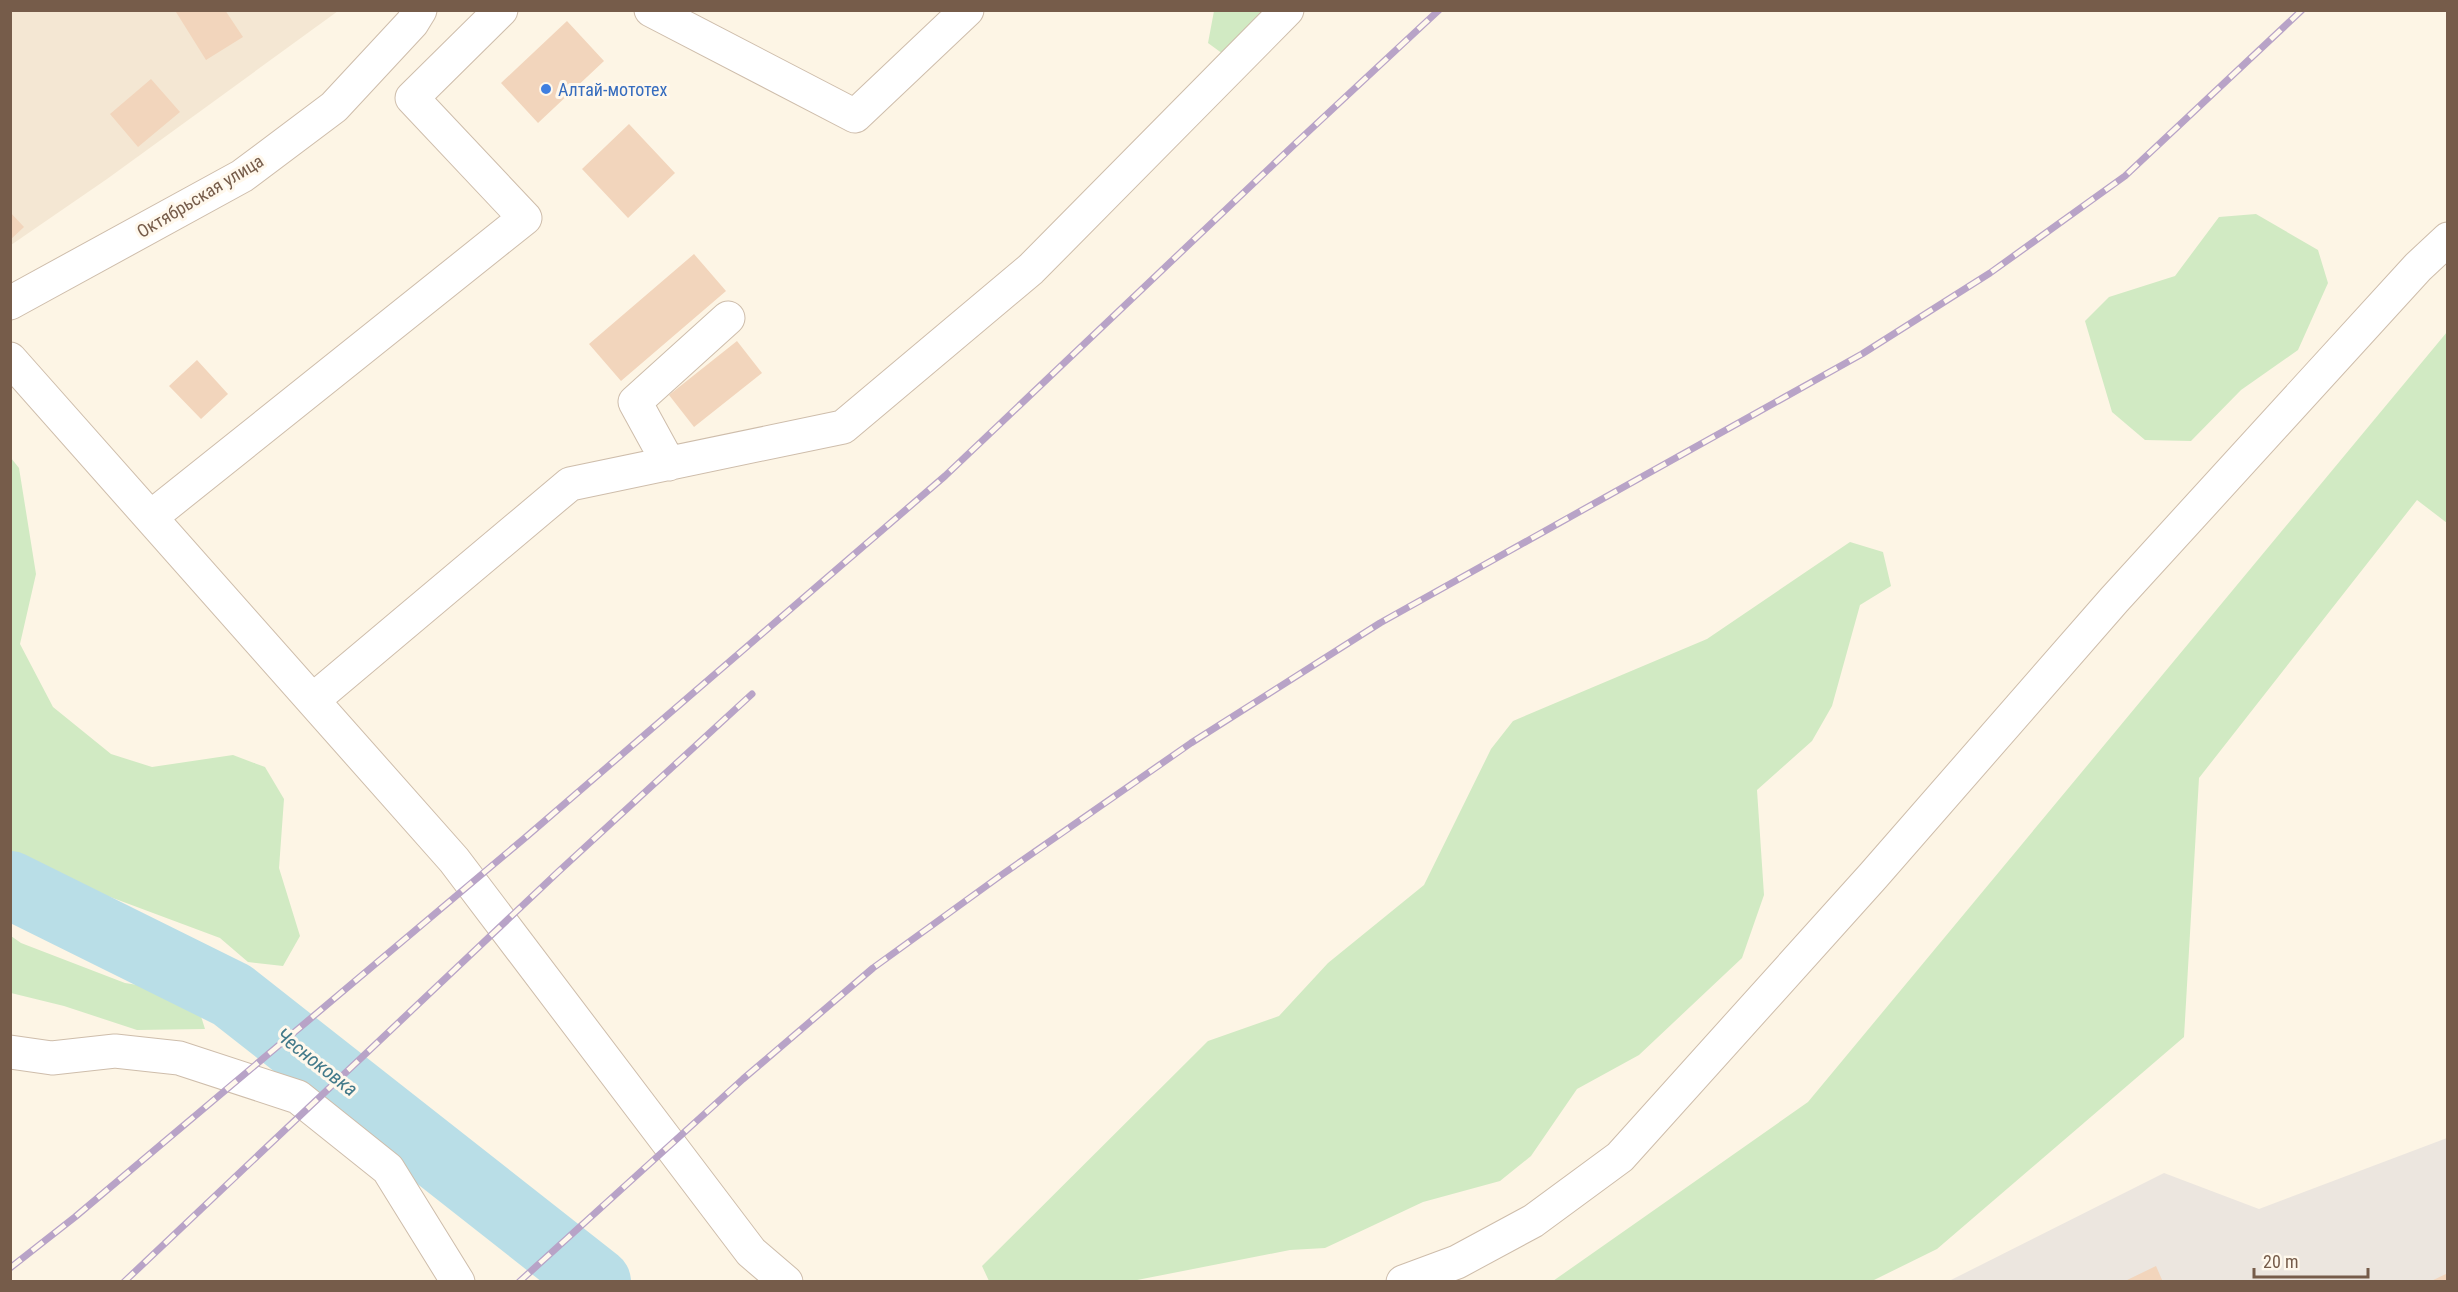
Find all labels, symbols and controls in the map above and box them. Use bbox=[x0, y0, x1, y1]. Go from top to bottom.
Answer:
place label: Алтай-мототех bbox=[558, 79, 667, 100]
marker: Алтай-мототех bbox=[539, 82, 553, 96]
street label: Октябрьская улица bbox=[133, 150, 267, 242]
water label: Чесноковка bbox=[272, 1023, 362, 1101]
scale bar bbox=[2254, 1241, 2368, 1279]
text: 20 m bbox=[2263, 1251, 2298, 1272]

